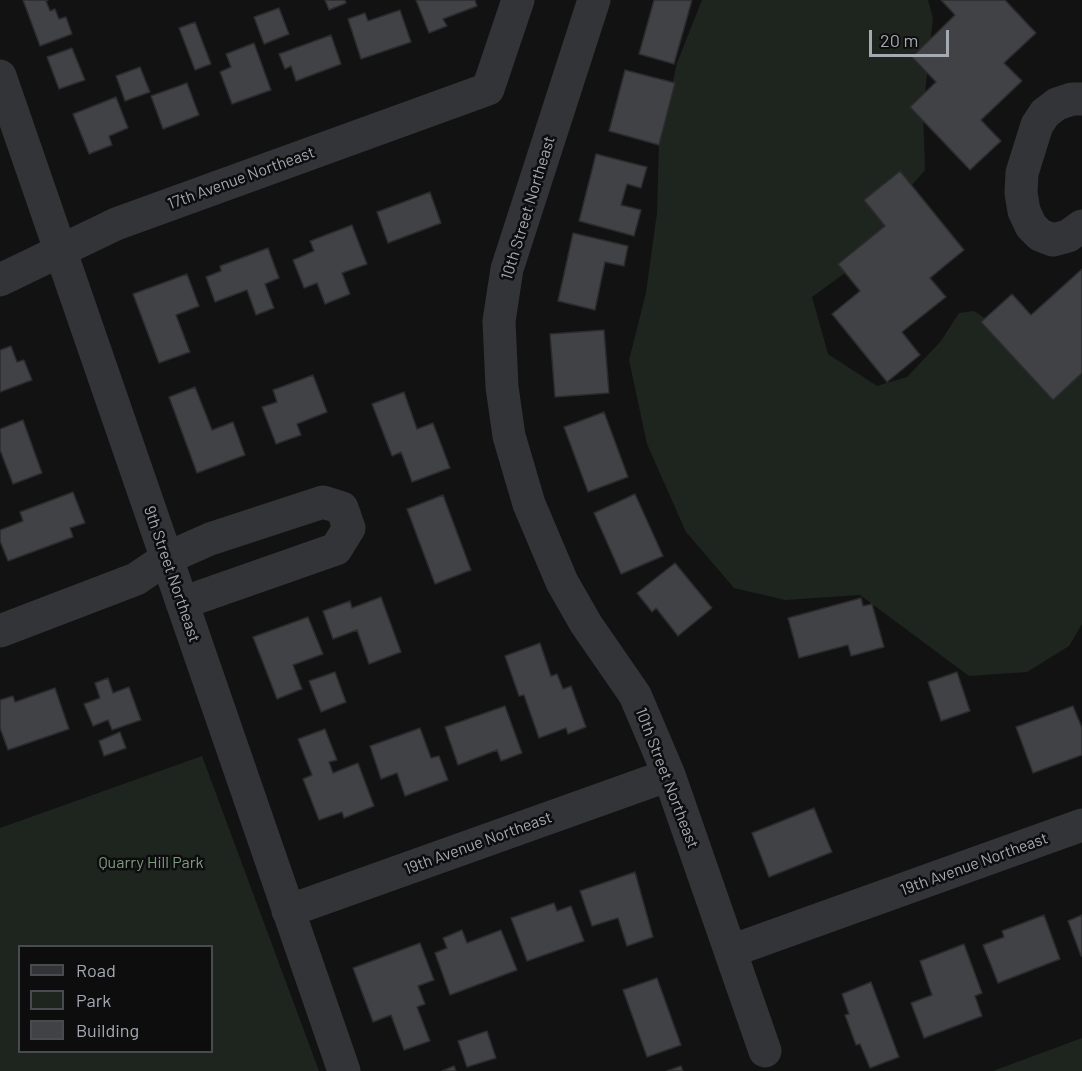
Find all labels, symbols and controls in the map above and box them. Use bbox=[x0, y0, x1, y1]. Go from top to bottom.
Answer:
scale bar bbox=[872, 18, 952, 56]
text: 20 m bbox=[880, 29, 918, 51]
street label: 10th Street Northeast bbox=[497, 134, 559, 282]
street label: 17th Avenue Northeast bbox=[165, 142, 317, 214]
street label: 9th Street Northeast bbox=[140, 503, 204, 645]
street label: 10th Street Northeast bbox=[631, 705, 703, 851]
street label: 19th Avenue Northeast bbox=[402, 807, 554, 879]
street label: 19th Avenue Northeast bbox=[898, 828, 1050, 900]
park label: Quarry Hill Park bbox=[98, 853, 204, 873]
legend bbox=[18, 945, 213, 1053]
text: Road bbox=[76, 959, 116, 981]
text: Park bbox=[76, 989, 111, 1011]
text: Building bbox=[76, 1019, 139, 1041]

